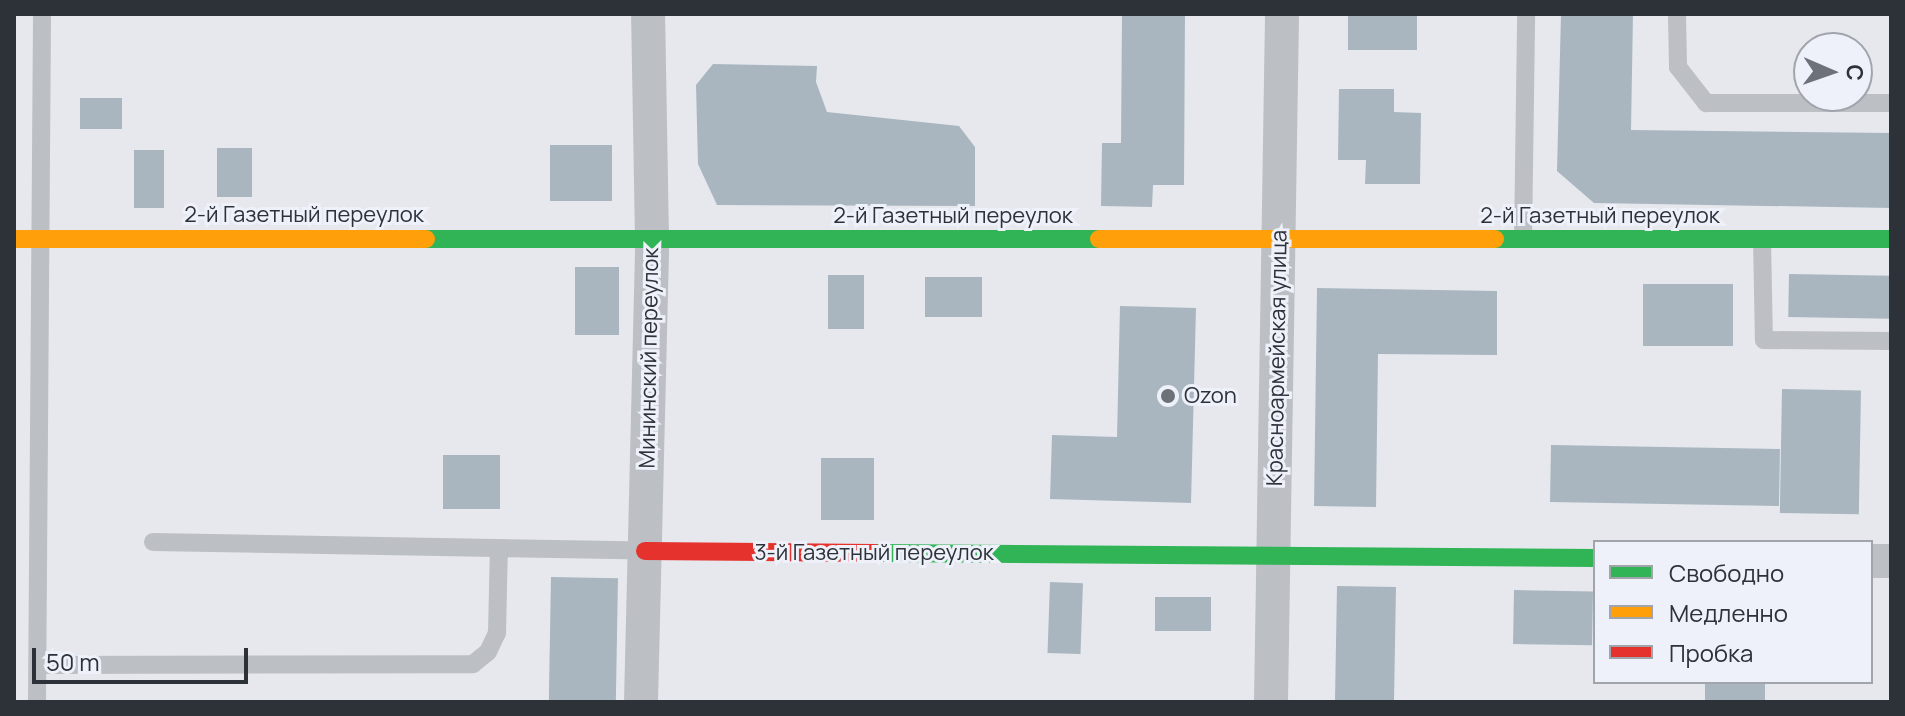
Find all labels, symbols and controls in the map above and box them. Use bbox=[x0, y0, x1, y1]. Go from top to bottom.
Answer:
north arrow bbox=[1793, 32, 1873, 112]
text: С bbox=[1840, 64, 1870, 81]
street label: 2-й Газетный переулок bbox=[184, 202, 424, 228]
street label: 2-й Газетный переулок bbox=[833, 203, 1073, 229]
street label: 2-й Газетный переулок bbox=[1480, 203, 1720, 229]
street label: Красноармейская улица bbox=[1262, 230, 1292, 486]
street label: Мининский переулок bbox=[634, 247, 664, 469]
place label: Ozon bbox=[1184, 383, 1237, 409]
marker: Ozon bbox=[1159, 387, 1177, 405]
street label: 3-й Газетный переулок bbox=[754, 540, 994, 566]
legend bbox=[1593, 540, 1873, 684]
text: Свободно bbox=[1669, 556, 1784, 589]
text: Медленно bbox=[1669, 596, 1788, 629]
scale bar bbox=[36, 632, 252, 682]
text: Пробка bbox=[1669, 636, 1753, 669]
text: 50 m bbox=[46, 645, 100, 678]

